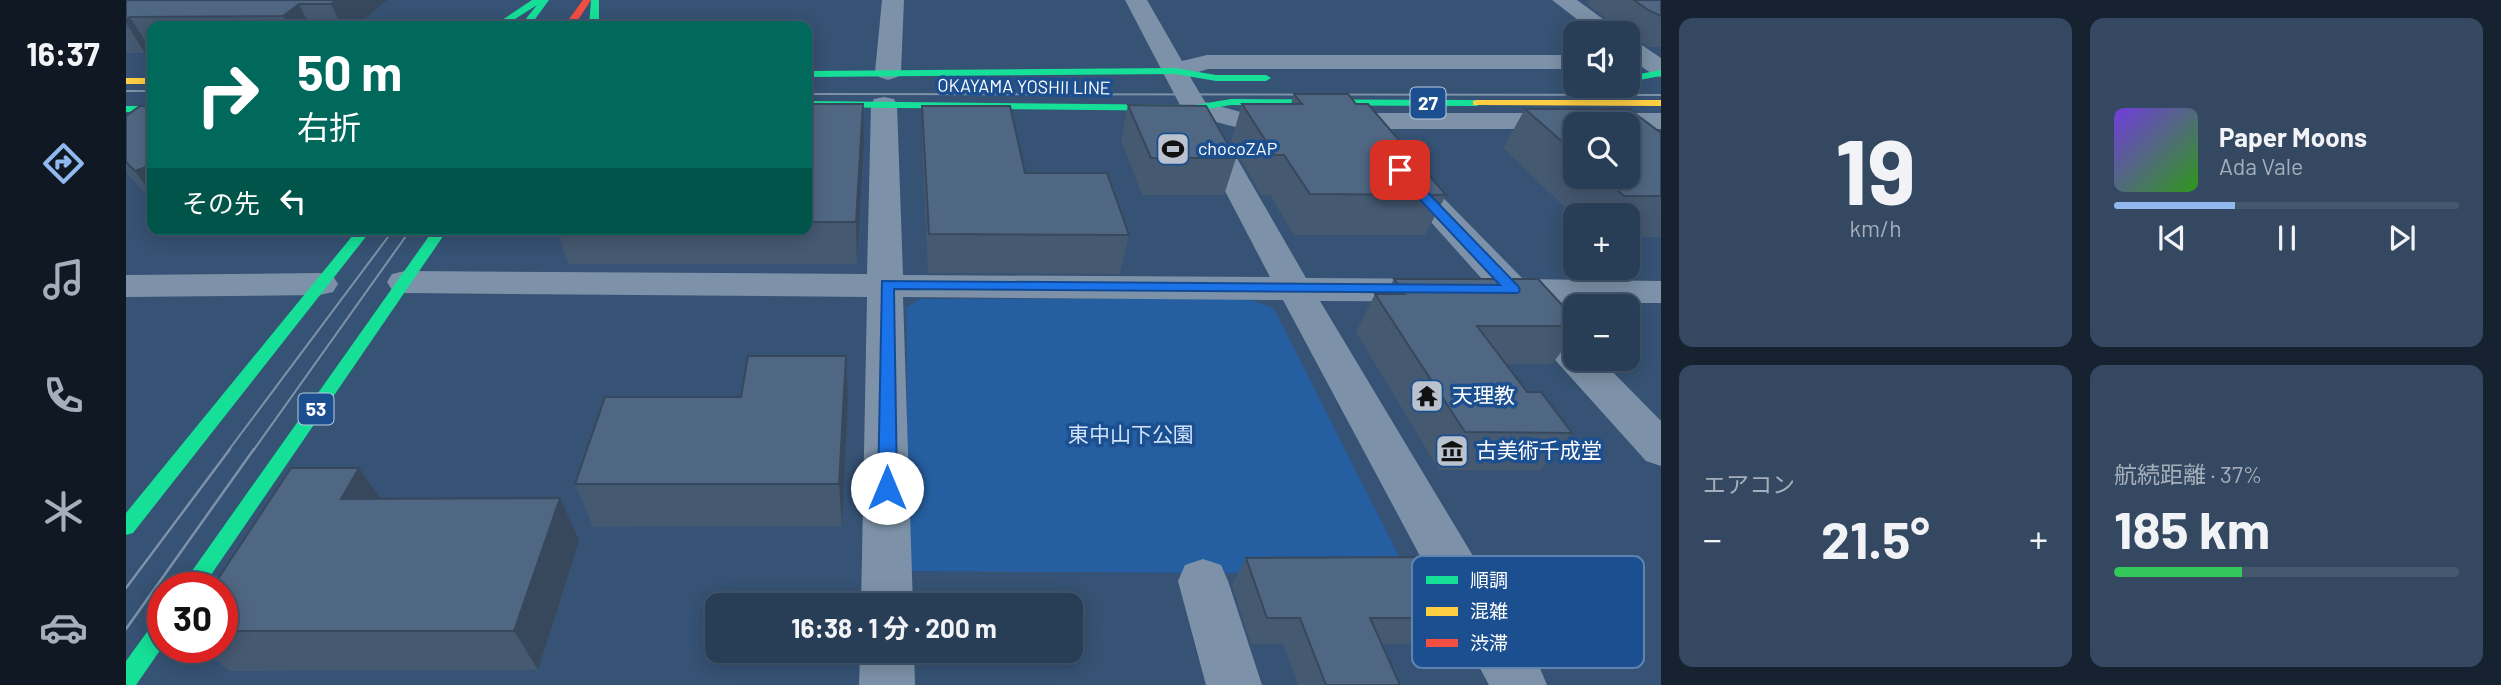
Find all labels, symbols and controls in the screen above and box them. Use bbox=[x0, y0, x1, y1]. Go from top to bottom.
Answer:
map controls bbox=[1563, 21, 1640, 371]
button: sound bbox=[1563, 21, 1640, 98]
text: 16:37 bbox=[26, 34, 100, 72]
text: 50 m bbox=[297, 42, 402, 101]
icon: right bbox=[182, 49, 273, 140]
street label: OKAYAMA YOSHII LINE bbox=[937, 73, 1111, 99]
road number: 27 bbox=[1410, 88, 1446, 118]
text: 右折 bbox=[297, 107, 361, 145]
button: search bbox=[1563, 112, 1640, 189]
text: 19 bbox=[1835, 114, 1916, 223]
text: Paper Moons bbox=[2219, 121, 2367, 152]
sports icon: chocoZAP bbox=[1154, 130, 1192, 168]
place label: chocoZAP bbox=[1198, 137, 1277, 159]
icon: directions bbox=[39, 139, 88, 188]
pin bbox=[1370, 140, 1430, 200]
icon: arrive bbox=[1381, 151, 1419, 189]
text: Ada Vale bbox=[2219, 152, 2303, 180]
icon: left bbox=[274, 182, 312, 220]
text: その先 bbox=[182, 187, 260, 218]
button: + bbox=[1563, 203, 1640, 280]
text: km/h bbox=[1849, 214, 1902, 242]
icon: previous bbox=[2153, 219, 2191, 257]
icon: pause bbox=[2268, 219, 2306, 257]
icon: next bbox=[2383, 219, 2421, 257]
icon: music bbox=[39, 255, 88, 304]
button: − bbox=[1563, 294, 1640, 371]
icon: phone bbox=[39, 371, 88, 420]
temple icon: 天理教 bbox=[1408, 377, 1446, 415]
place label: 天理教 bbox=[1452, 382, 1515, 407]
road number: 53 bbox=[298, 394, 334, 424]
park label: 東中山下公園 bbox=[1068, 421, 1194, 446]
museum icon: 古美術千成堂 bbox=[1433, 432, 1471, 470]
place label: 古美術千成堂 bbox=[1476, 437, 1602, 462]
position arrow bbox=[850, 451, 924, 525]
text: 航続距離 · 37% bbox=[2114, 460, 2262, 488]
text: エアコン bbox=[1703, 470, 1795, 498]
icon: climate bbox=[39, 487, 88, 536]
text: 185 km bbox=[2114, 497, 2270, 559]
text: 21.5° bbox=[1821, 507, 1930, 569]
text: − bbox=[1703, 515, 1722, 561]
text: + bbox=[2029, 515, 2048, 561]
legend bbox=[1412, 556, 1644, 668]
text: 順調 bbox=[1470, 568, 1508, 591]
speed limit sign: 30 bbox=[147, 572, 238, 663]
text: 混雑 bbox=[1470, 599, 1508, 622]
icon: car bbox=[39, 603, 88, 652]
text: 16:38 · 1 分 · 200 m bbox=[791, 612, 997, 643]
text: 渋滞 bbox=[1470, 631, 1508, 654]

